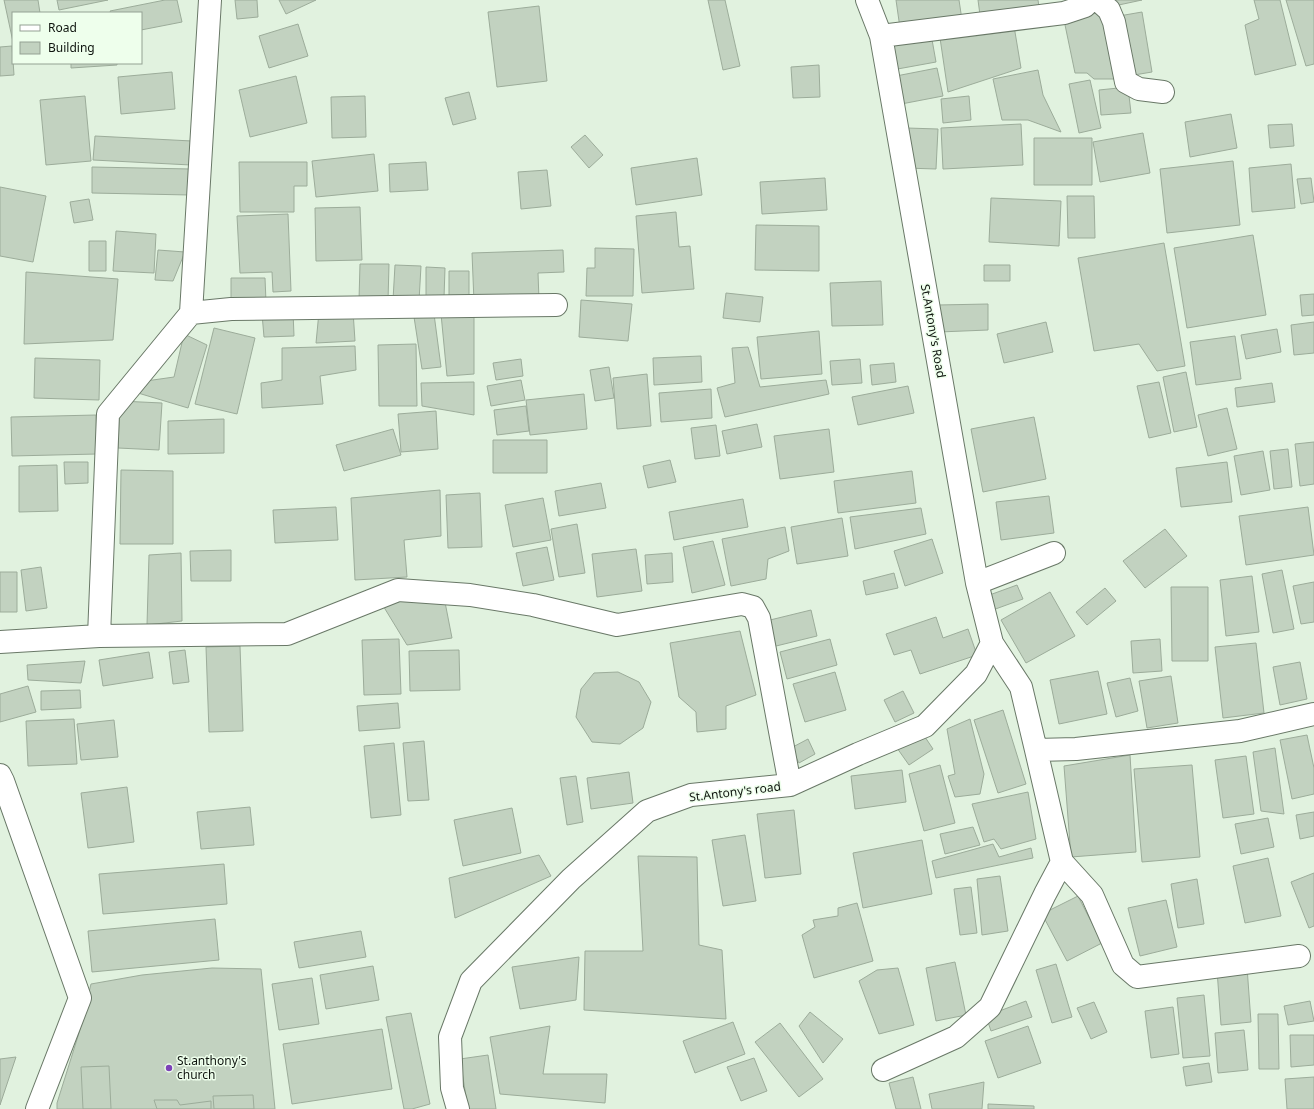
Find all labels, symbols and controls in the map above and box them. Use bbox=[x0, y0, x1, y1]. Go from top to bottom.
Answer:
legend bbox=[12, 12, 142, 64]
text: Road bbox=[48, 19, 77, 36]
text: Building bbox=[48, 39, 95, 56]
street label: St.Antony's Road bbox=[917, 283, 950, 379]
street label: St.Antony's road bbox=[688, 777, 782, 806]
place label: St.anthony's church bbox=[177, 1052, 247, 1083]
marker: St.anthony's church bbox=[164, 1063, 174, 1073]

